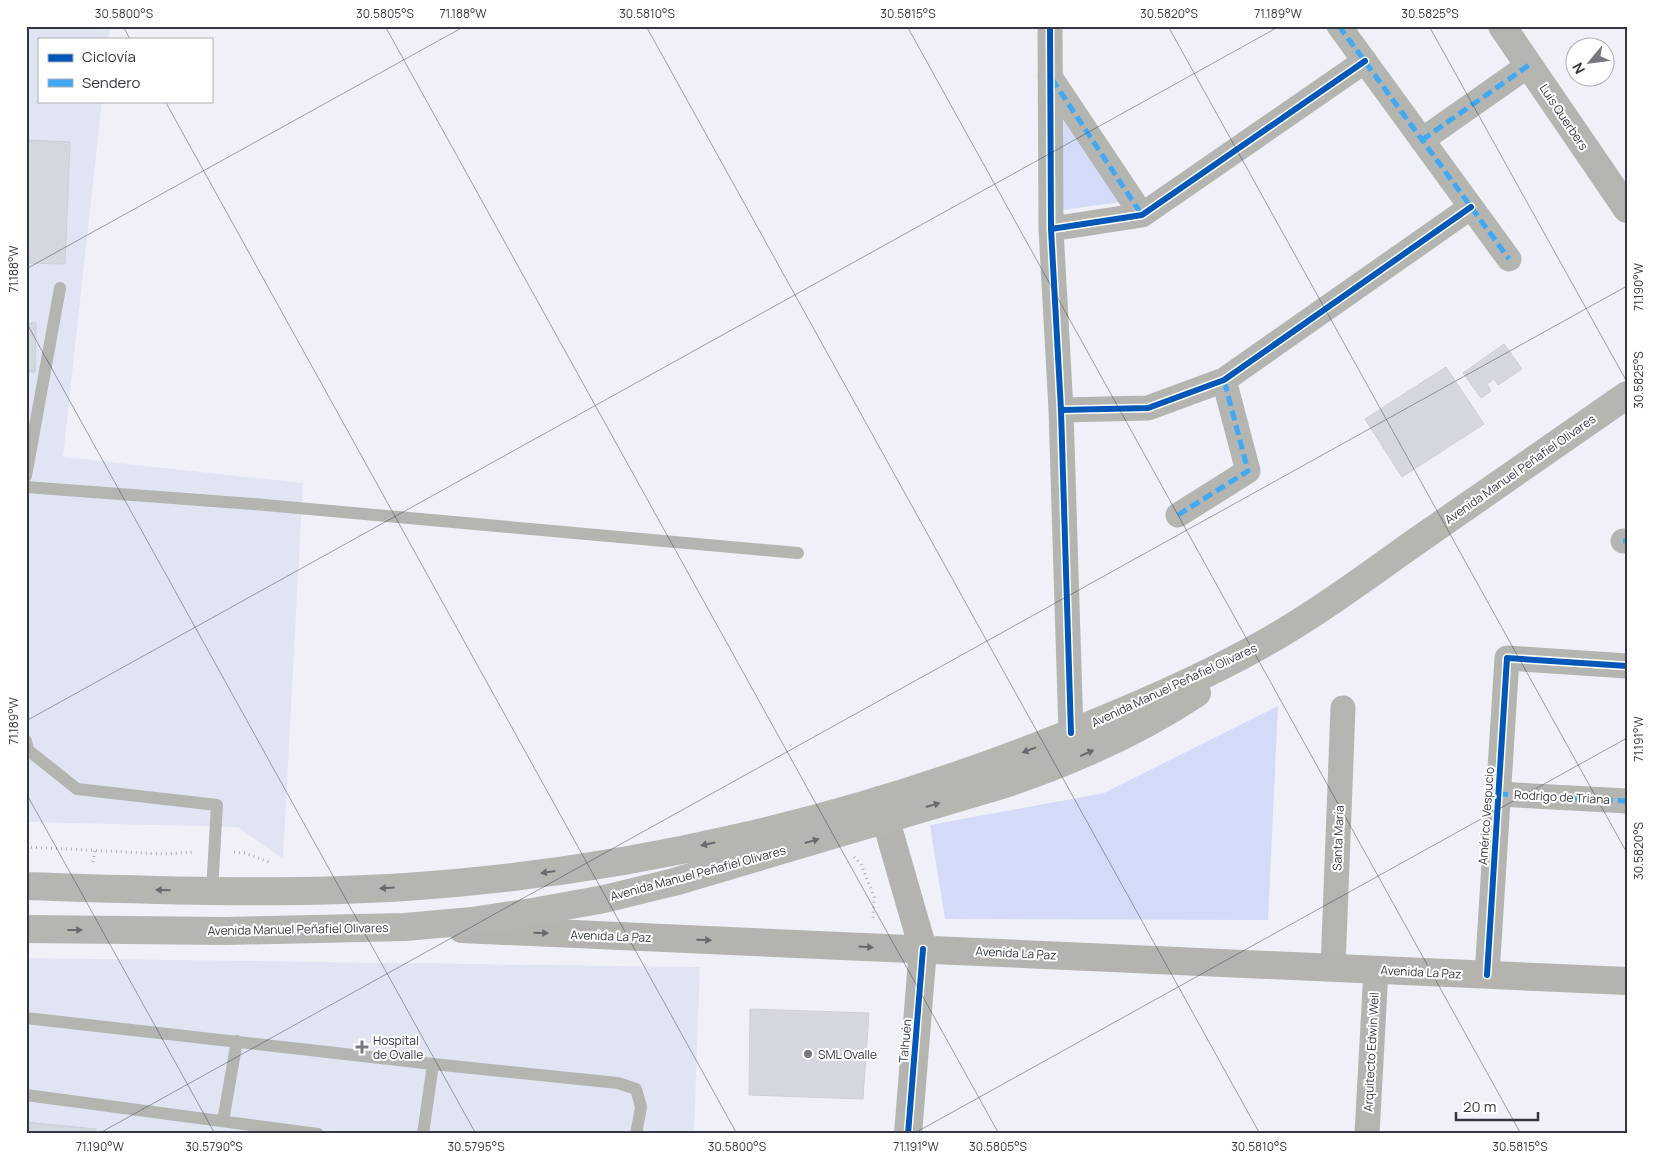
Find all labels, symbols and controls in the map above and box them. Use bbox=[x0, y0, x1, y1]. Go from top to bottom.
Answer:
text: 30.5800°S bbox=[95, 5, 153, 22]
text: 30.5805°S bbox=[356, 5, 414, 22]
text: 71.188°W bbox=[439, 5, 487, 22]
text: 30.5810°S bbox=[619, 5, 675, 22]
text: 30.5815°S bbox=[880, 5, 936, 22]
text: 30.5820°S bbox=[1140, 5, 1198, 22]
text: 71.189°W bbox=[1254, 5, 1303, 22]
text: 30.5825°S bbox=[1401, 5, 1459, 22]
legend bbox=[38, 38, 212, 102]
north arrow bbox=[1566, 38, 1616, 88]
text: Ciclovía bbox=[82, 46, 136, 67]
text: N bbox=[1567, 60, 1589, 78]
text: Sendero bbox=[82, 72, 141, 93]
street label: Luis Querbers bbox=[1536, 81, 1592, 153]
text: 71.188°W bbox=[5, 245, 22, 293]
text: 71.190°W bbox=[1630, 262, 1647, 311]
text: 30.5825°S bbox=[1630, 351, 1647, 409]
street label: Avenida Manuel Peñafiel Olivares bbox=[1441, 410, 1599, 528]
street label: Avenida Manuel Peñafiel Olivares bbox=[1088, 639, 1260, 731]
text: 71.189°W bbox=[5, 696, 22, 745]
text: 71.191°W bbox=[1630, 716, 1647, 762]
one-way arrow bbox=[1021, 747, 1036, 754]
one-way arrow bbox=[1080, 749, 1094, 757]
street label: Américo Vespucio bbox=[1474, 766, 1498, 866]
street label: Rodrigo de Triana bbox=[1514, 786, 1610, 808]
one-way arrow bbox=[926, 801, 941, 809]
street label: Santa María bbox=[1328, 805, 1348, 871]
text: 30.5820°S bbox=[1630, 822, 1647, 880]
one-way arrow bbox=[804, 837, 819, 845]
one-way arrow bbox=[701, 840, 716, 848]
street label: Avenida Manuel Peñafiel Olivares bbox=[608, 841, 788, 905]
one-way arrow bbox=[540, 868, 556, 876]
one-way arrow bbox=[378, 884, 394, 892]
one-way arrow bbox=[155, 886, 171, 894]
street label: Avenida Manuel Peñafiel Olivares bbox=[207, 919, 389, 939]
one-way arrow bbox=[67, 926, 83, 934]
street label: Avenida La Paz bbox=[570, 926, 652, 946]
one-way arrow bbox=[534, 929, 550, 937]
one-way arrow bbox=[696, 936, 712, 944]
street label: Avenida La Paz bbox=[975, 942, 1057, 964]
one-way arrow bbox=[858, 943, 874, 951]
street label: Avenida La Paz bbox=[1380, 961, 1462, 983]
street label: Arquitecto Edwin Weil bbox=[1359, 992, 1383, 1112]
street label: Talhuén bbox=[895, 1018, 915, 1064]
place label: Hospital de Ovalle bbox=[373, 1032, 423, 1063]
marker: Hospital de Ovalle bbox=[355, 1040, 369, 1054]
place label: SML Ovalle bbox=[818, 1046, 877, 1063]
marker: SML Ovalle bbox=[802, 1048, 814, 1060]
scale bar bbox=[1456, 1090, 1538, 1122]
text: 20 m bbox=[1463, 1096, 1496, 1117]
text: 71.190°W bbox=[76, 1138, 125, 1155]
text: 30.5790°S bbox=[185, 1138, 243, 1155]
text: 30.5795°S bbox=[447, 1138, 505, 1155]
text: 30.5800°S bbox=[708, 1138, 766, 1155]
text: 71.191°W bbox=[893, 1138, 939, 1155]
text: 30.5805°S bbox=[969, 1138, 1027, 1155]
text: 30.5810°S bbox=[1231, 1138, 1287, 1155]
text: 30.5815°S bbox=[1492, 1138, 1548, 1155]

